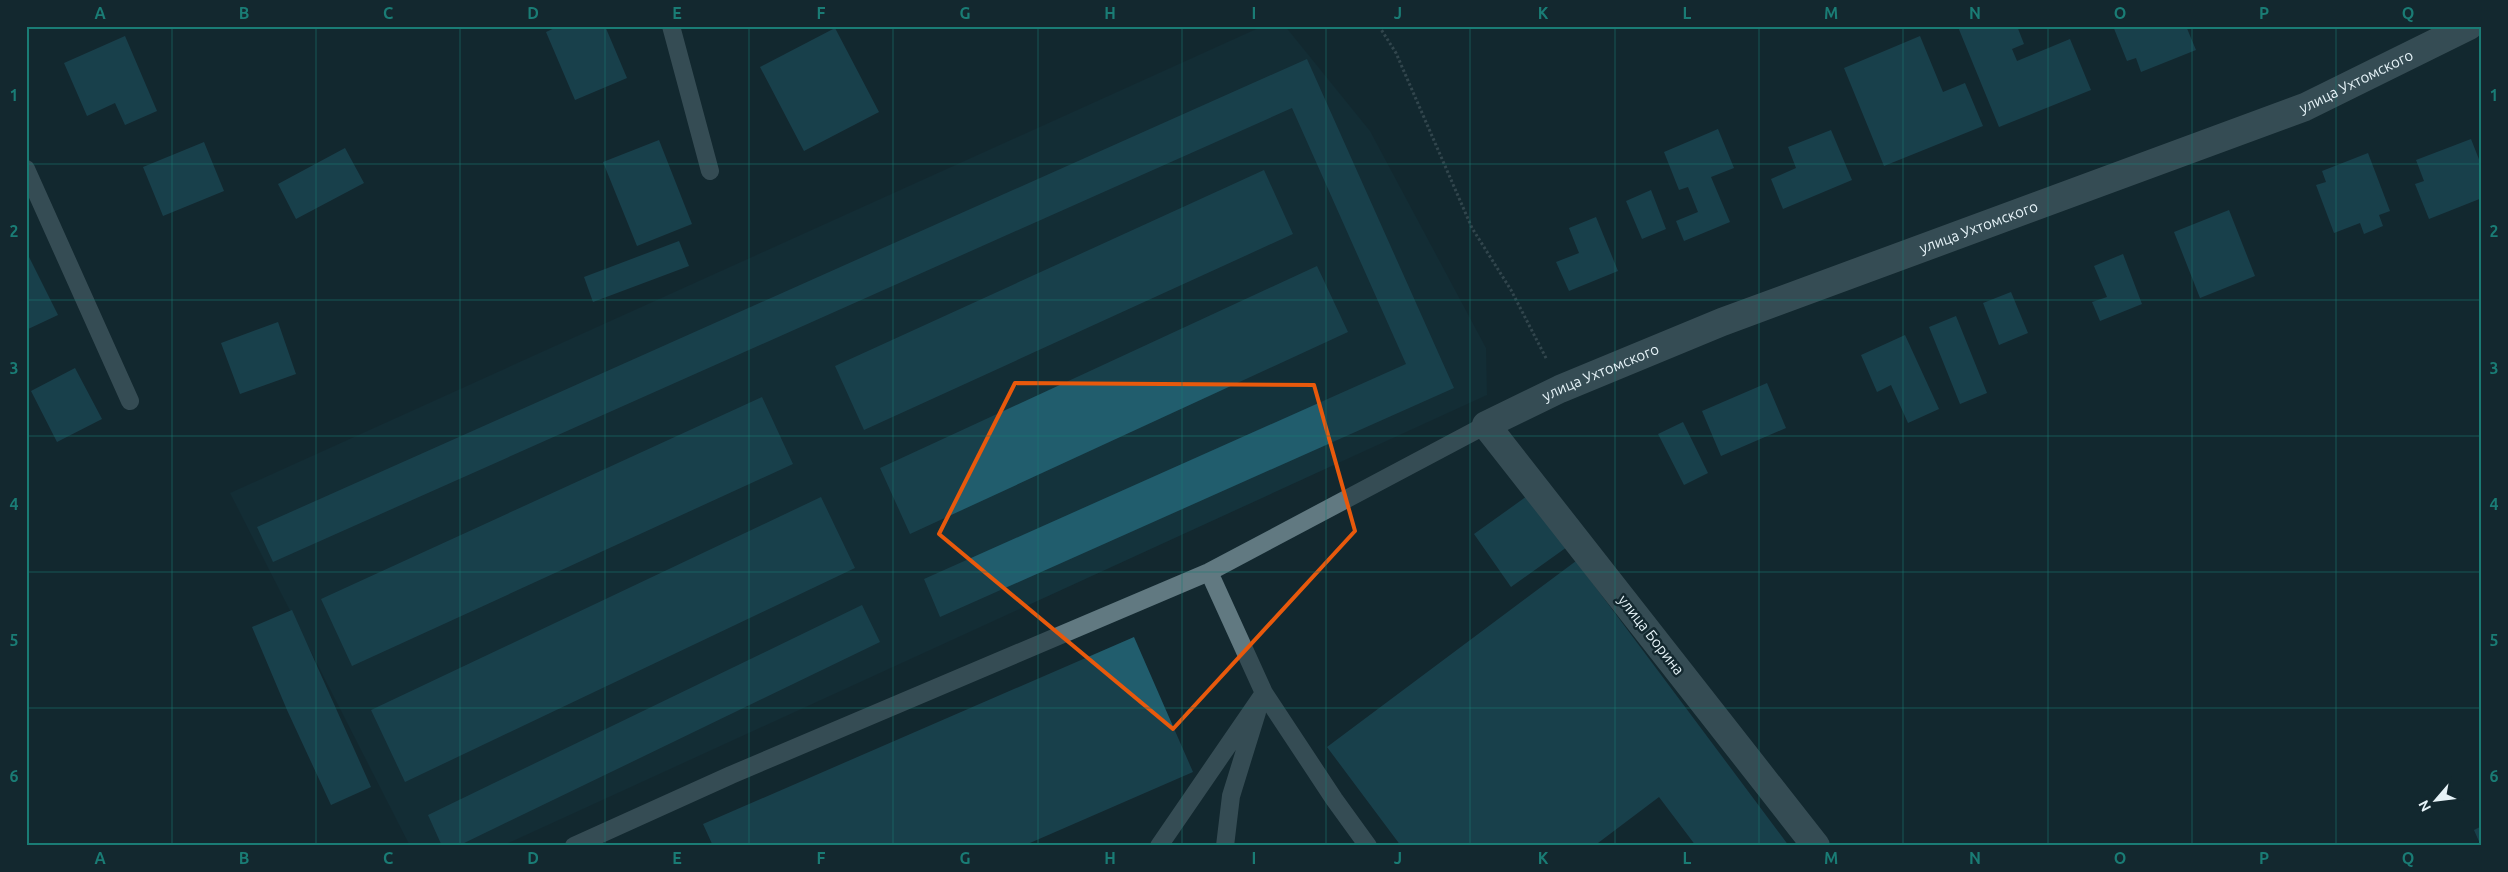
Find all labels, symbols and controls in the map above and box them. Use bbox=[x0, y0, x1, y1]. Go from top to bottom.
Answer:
text: A bbox=[94, 4, 106, 22]
text: B bbox=[239, 4, 249, 22]
text: C bbox=[383, 4, 393, 22]
text: D bbox=[527, 4, 539, 22]
text: E bbox=[672, 4, 682, 22]
text: F bbox=[817, 4, 826, 22]
text: G bbox=[959, 4, 971, 22]
text: H bbox=[1104, 4, 1116, 22]
text: I bbox=[1252, 4, 1256, 22]
text: J bbox=[1394, 4, 1402, 22]
text: K bbox=[1538, 4, 1549, 22]
text: L bbox=[1683, 4, 1692, 22]
text: M bbox=[1824, 4, 1838, 22]
text: N bbox=[1969, 4, 1981, 22]
text: O bbox=[2114, 4, 2126, 22]
text: P bbox=[2259, 4, 2269, 22]
text: Q bbox=[2402, 4, 2414, 22]
street label: улица Ухтомского bbox=[2297, 46, 2416, 116]
text: 1 bbox=[9, 86, 19, 104]
text: 1 bbox=[2489, 86, 2499, 104]
street label: улица Ухтомского bbox=[1917, 197, 2040, 257]
text: 2 bbox=[9, 222, 19, 240]
text: 2 bbox=[2489, 222, 2499, 240]
street label: улица Ухтомского bbox=[1539, 340, 1661, 404]
text: 3 bbox=[9, 359, 19, 377]
text: 3 bbox=[2489, 359, 2499, 377]
text: 4 bbox=[9, 495, 19, 513]
text: 4 bbox=[2489, 495, 2499, 513]
street label: улица Борина bbox=[1615, 591, 1688, 678]
text: 5 bbox=[9, 631, 19, 649]
text: 5 bbox=[2489, 631, 2499, 649]
text: 6 bbox=[9, 767, 19, 785]
text: 6 bbox=[2489, 767, 2499, 785]
north arrow bbox=[2410, 774, 2460, 824]
text: N bbox=[2415, 798, 2434, 814]
text: A bbox=[94, 849, 106, 867]
text: B bbox=[239, 849, 249, 867]
text: C bbox=[383, 849, 393, 867]
text: D bbox=[527, 849, 539, 867]
text: E bbox=[672, 849, 682, 867]
text: F bbox=[817, 849, 826, 867]
text: G bbox=[959, 849, 971, 867]
text: H bbox=[1104, 849, 1116, 867]
text: I bbox=[1252, 849, 1256, 867]
text: J bbox=[1394, 849, 1402, 867]
text: K bbox=[1538, 849, 1549, 867]
text: L bbox=[1683, 849, 1692, 867]
text: M bbox=[1824, 849, 1838, 867]
text: N bbox=[1969, 849, 1981, 867]
text: O bbox=[2114, 849, 2126, 867]
text: P bbox=[2259, 849, 2269, 867]
text: Q bbox=[2402, 849, 2414, 867]

